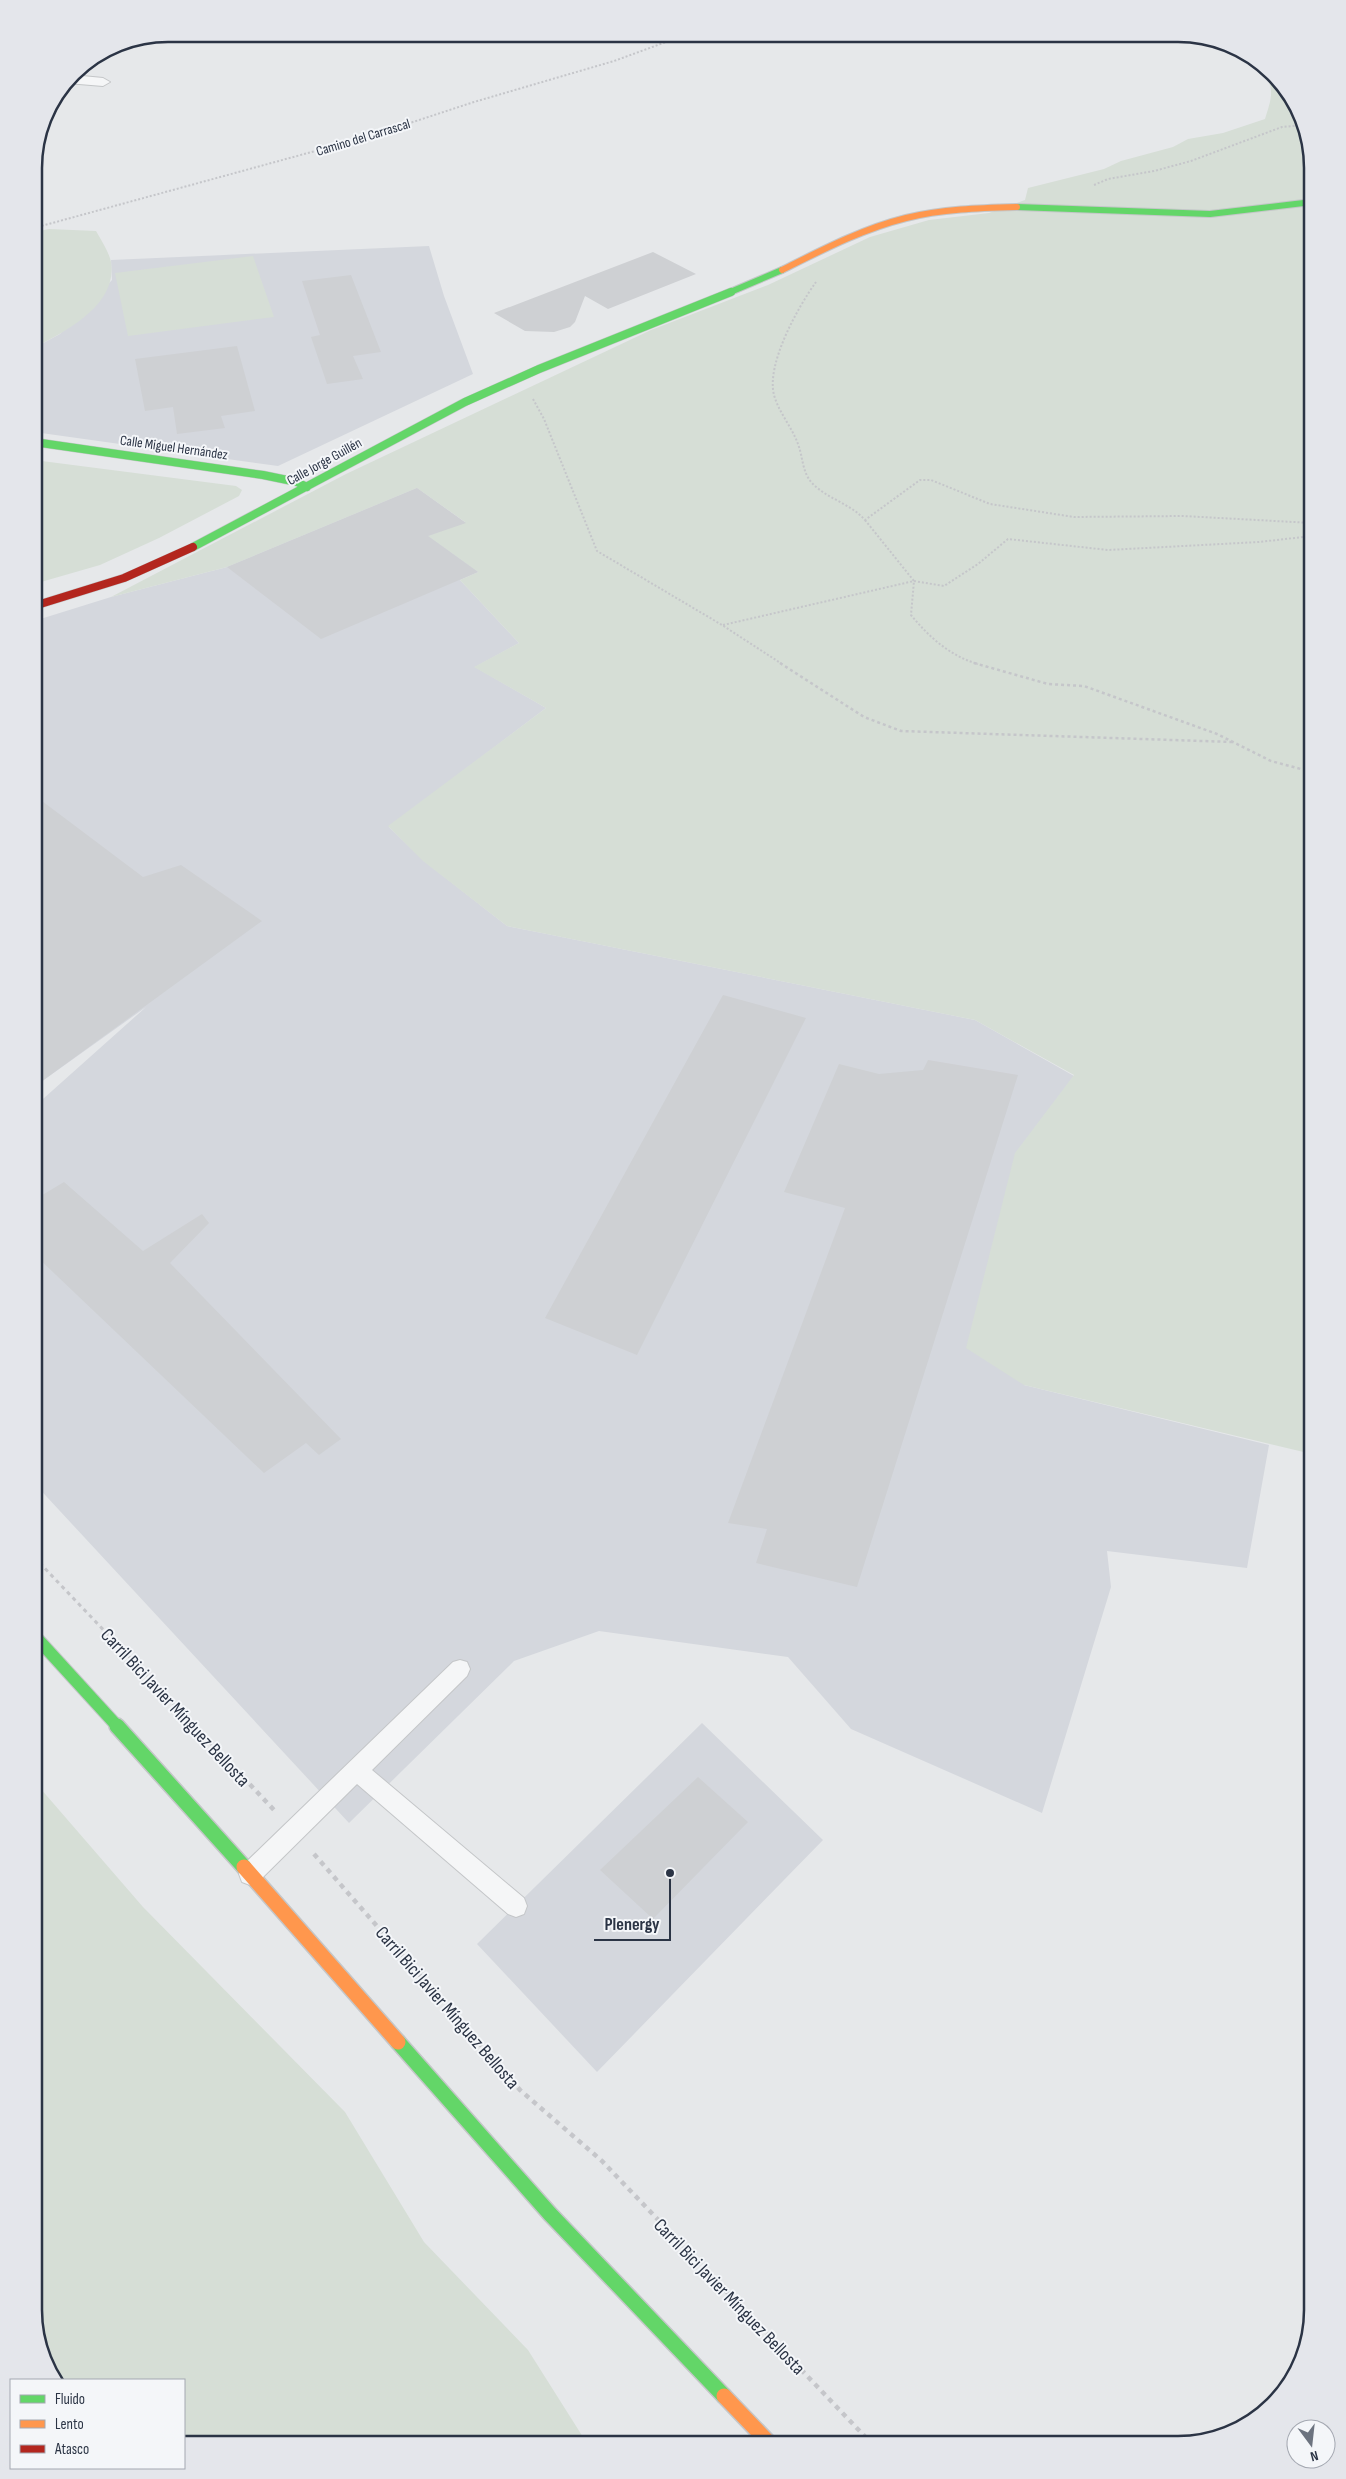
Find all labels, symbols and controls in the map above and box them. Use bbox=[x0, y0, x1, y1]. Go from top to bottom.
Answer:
street label: Camino del Carrascal bbox=[314, 115, 412, 160]
street label: Calle Miguel Hernández bbox=[119, 432, 229, 463]
street label: Calle Jorge Guillén bbox=[284, 434, 365, 489]
street label: Carril Bici Javier Mínguez Bellosta bbox=[95, 1624, 254, 1792]
callout: Plenergy bbox=[594, 1907, 670, 1940]
text: Plenergy bbox=[604, 1914, 660, 1935]
street label: Carril Bici Javier Mínguez Bellosta bbox=[370, 1922, 524, 2094]
street label: Carril Bici Javier Mínguez Bellosta bbox=[648, 2214, 810, 2380]
legend bbox=[10, 2379, 185, 2469]
text: Fluido bbox=[55, 2390, 85, 2409]
text: Lento bbox=[55, 2415, 84, 2434]
north arrow bbox=[1286, 2419, 1336, 2469]
text: Atasco bbox=[54, 2440, 89, 2459]
text: N bbox=[1308, 2447, 1320, 2465]

